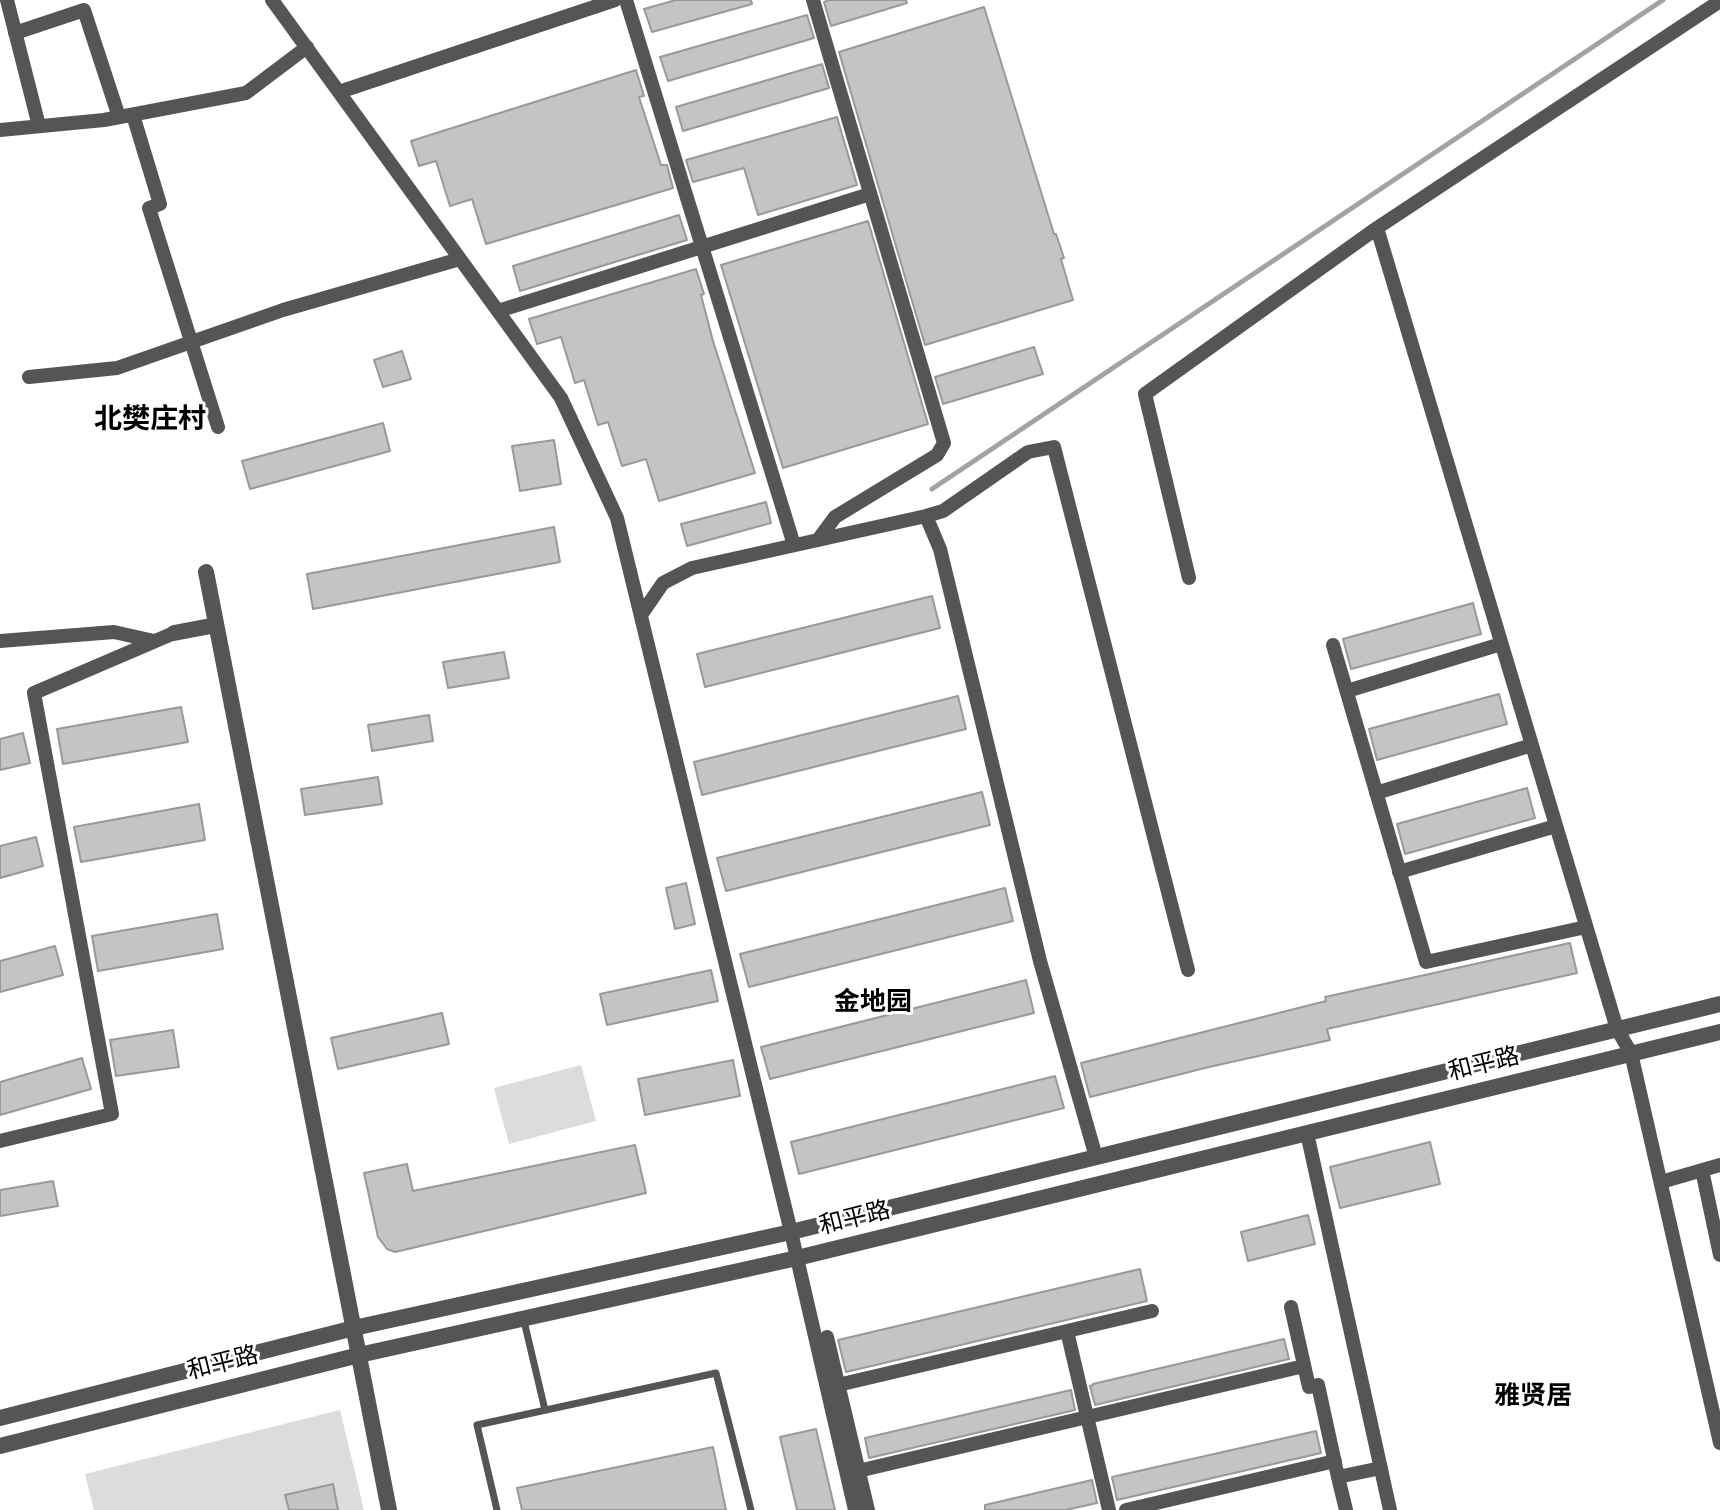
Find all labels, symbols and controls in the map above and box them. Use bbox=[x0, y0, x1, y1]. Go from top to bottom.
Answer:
district label: 北樊庄村 bbox=[94, 404, 206, 438]
district label: 金地园 bbox=[834, 987, 912, 1019]
street label: 和平路 bbox=[1446, 1042, 1522, 1088]
street label: 和平路 bbox=[817, 1196, 893, 1242]
street label: 和平路 bbox=[185, 1341, 261, 1387]
district label: 雅贤居 bbox=[1494, 1381, 1572, 1413]

